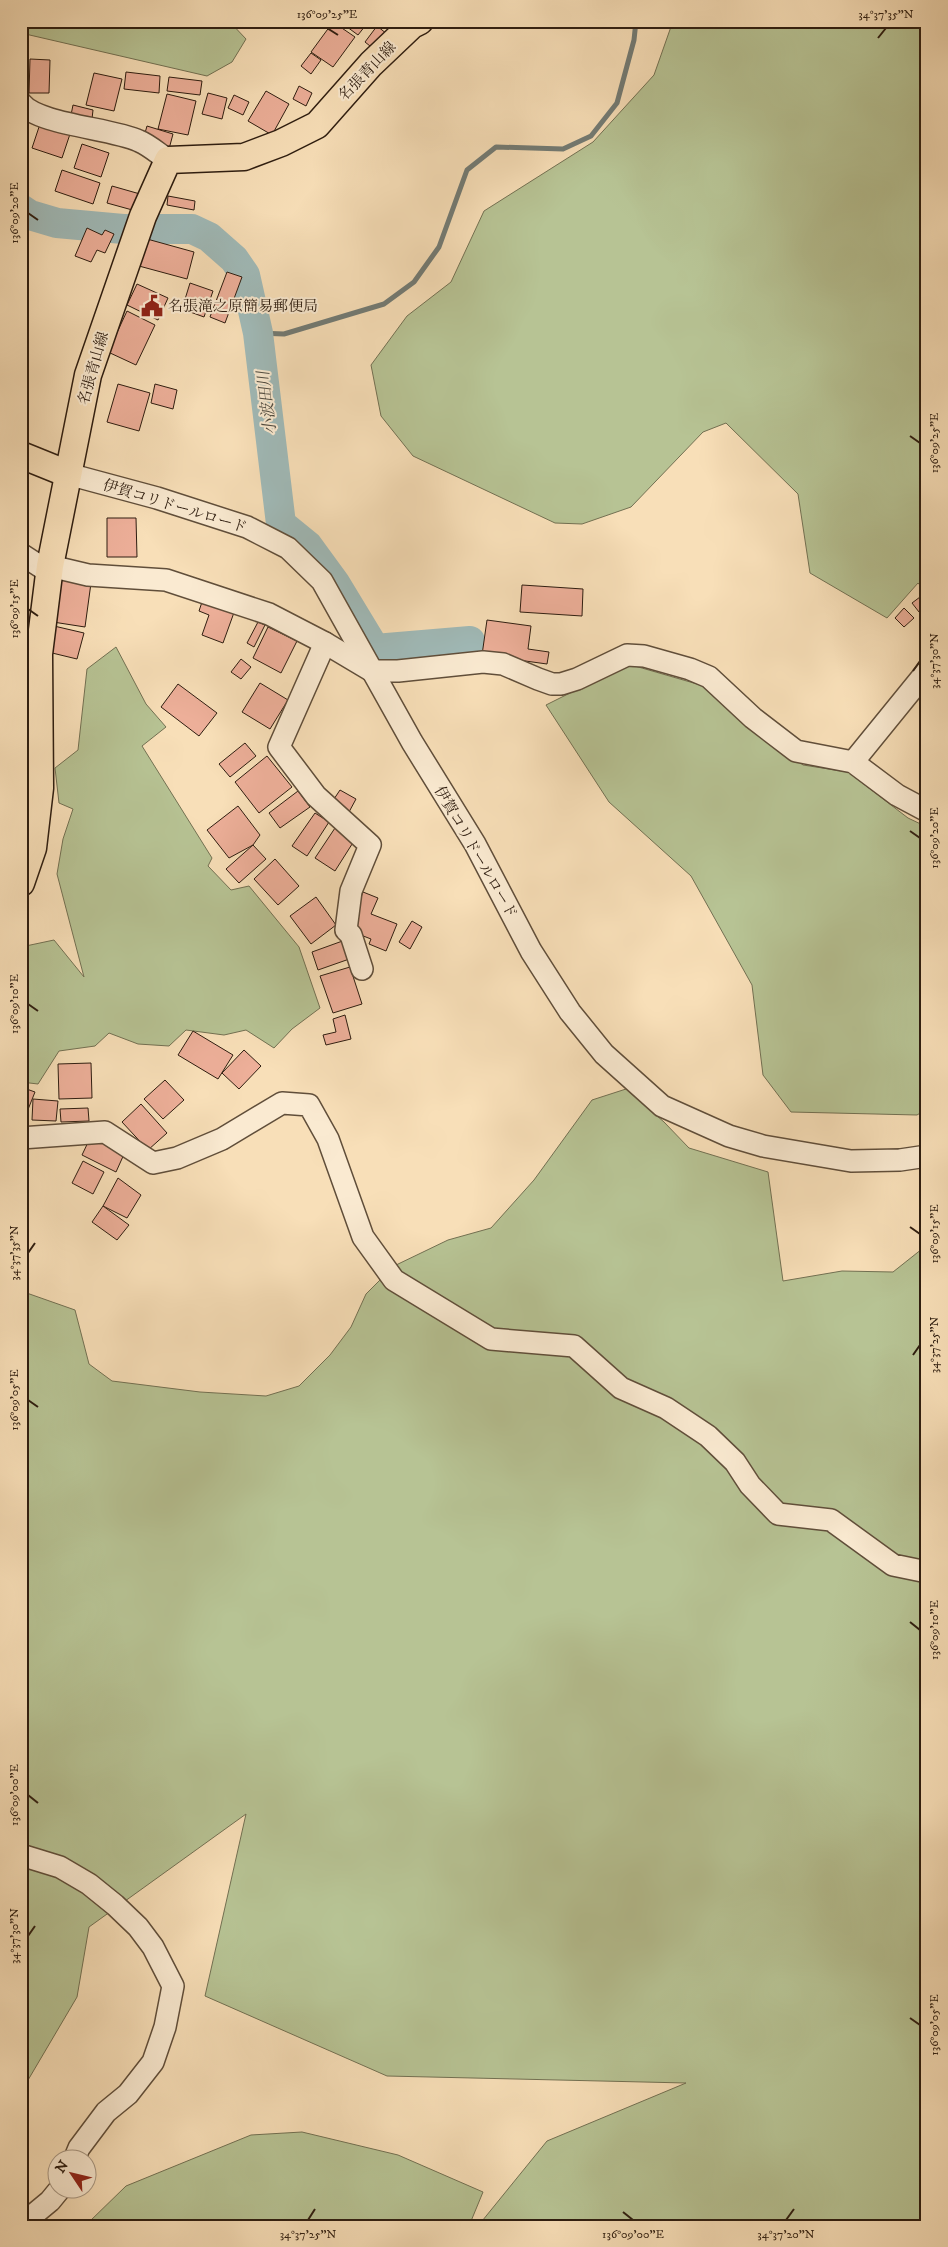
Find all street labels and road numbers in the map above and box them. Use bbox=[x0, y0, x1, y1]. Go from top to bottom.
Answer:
street label: 名張青山線 bbox=[334, 38, 400, 105]
street label: 名張青山線 bbox=[74, 329, 113, 407]
street label: 伊賀コリドールロード bbox=[100, 476, 249, 537]
street label: 伊賀コリドールロード bbox=[430, 783, 521, 922]

